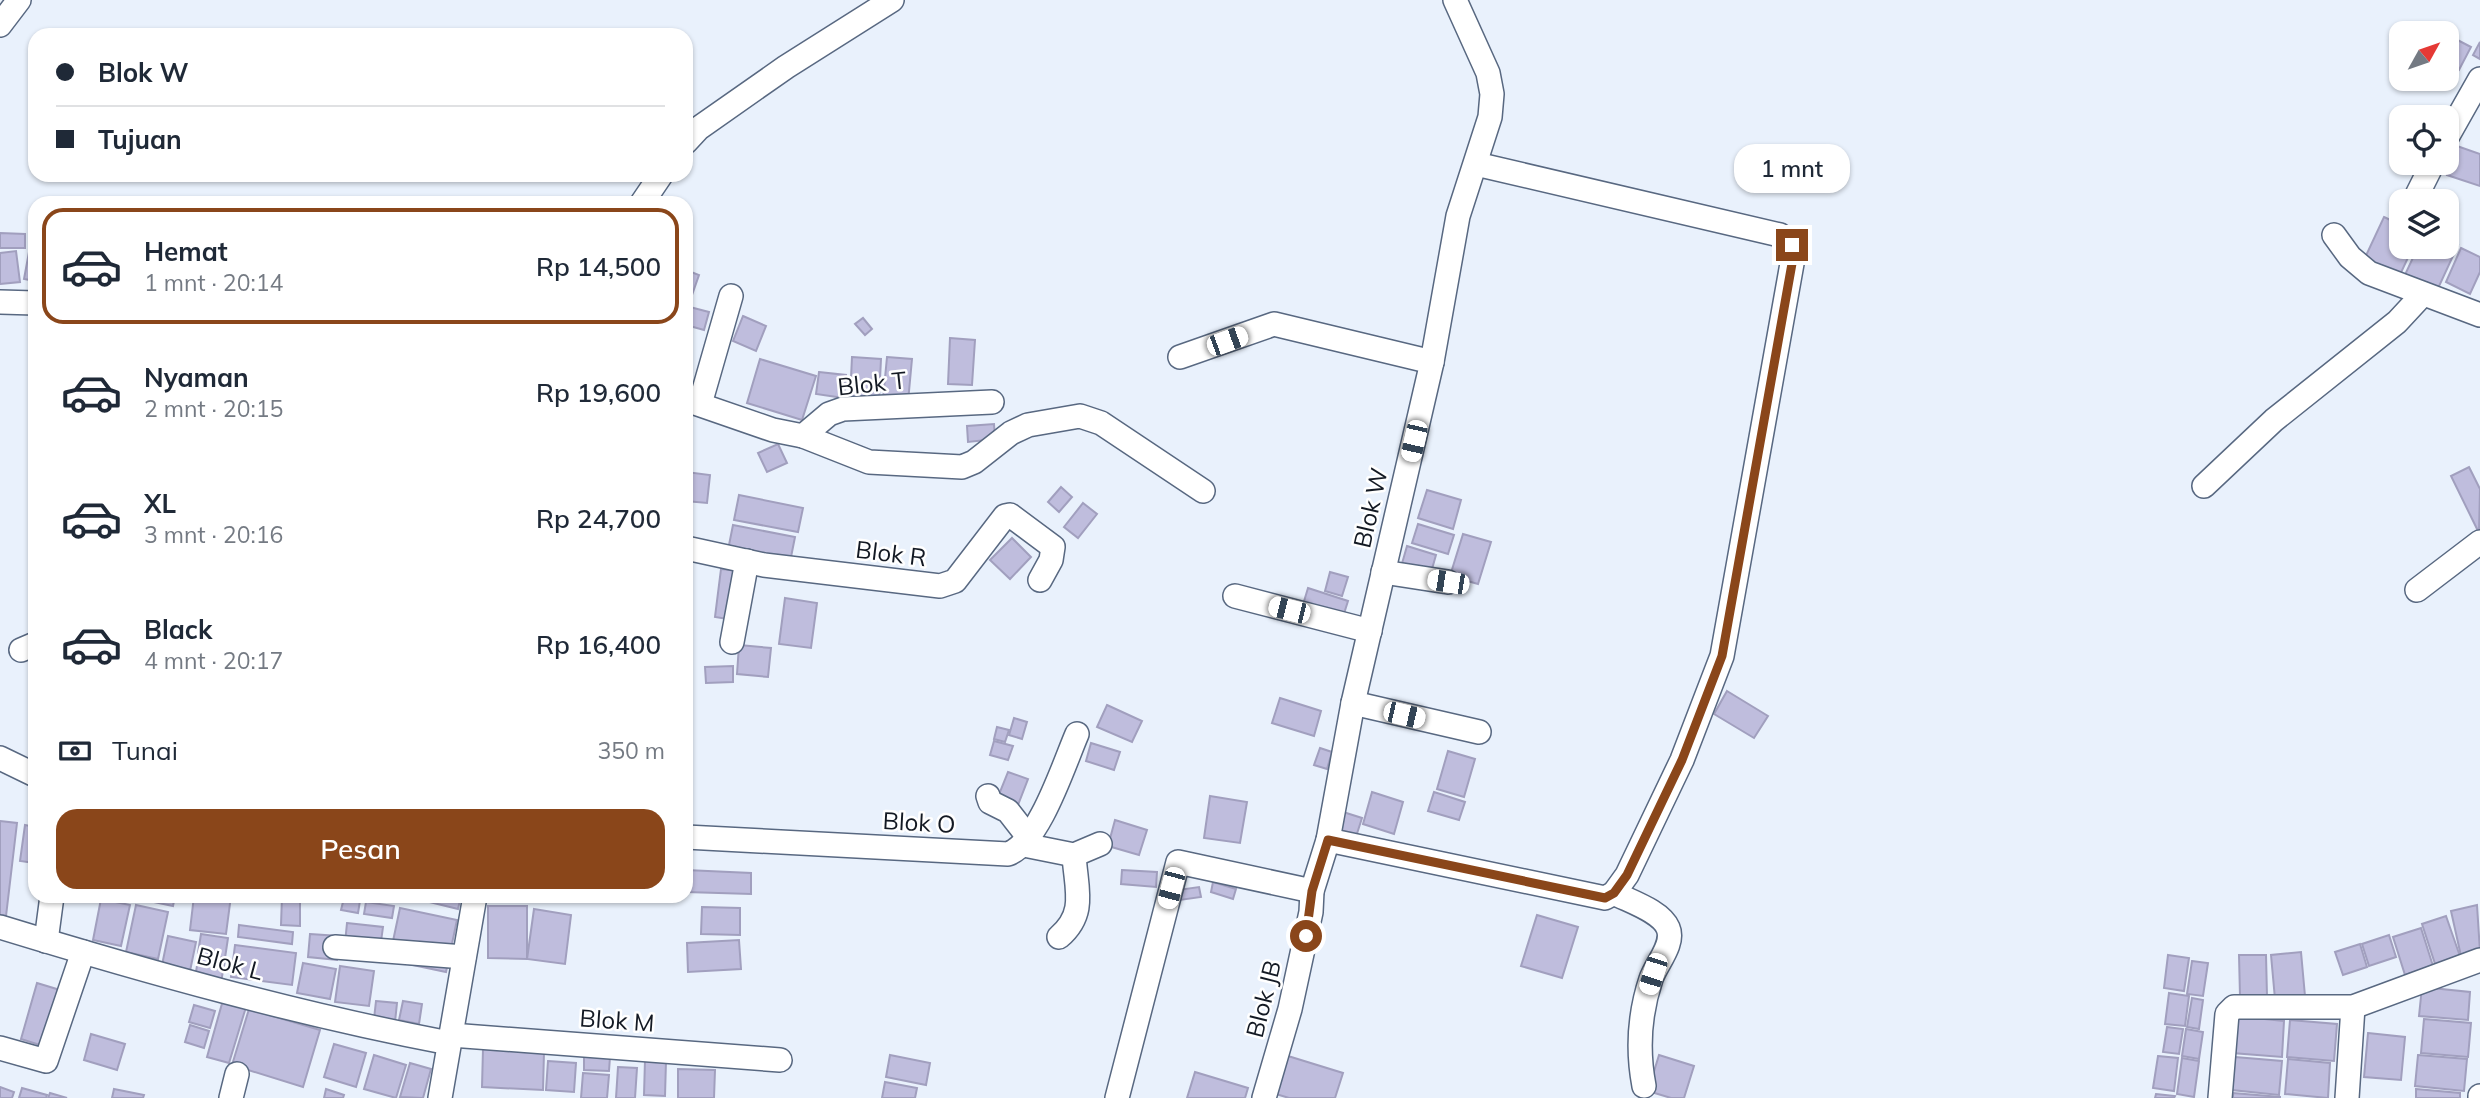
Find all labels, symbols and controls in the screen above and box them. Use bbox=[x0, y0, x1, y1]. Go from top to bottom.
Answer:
north arrow bbox=[2389, 21, 2459, 91]
map controls bbox=[2389, 21, 2459, 259]
text: Blok W bbox=[98, 56, 189, 89]
button: locate bbox=[2389, 105, 2459, 175]
text: Tujuan bbox=[98, 123, 182, 156]
callout: 1 mnt bbox=[1734, 144, 1850, 192]
text: 1 mnt bbox=[1761, 154, 1823, 183]
button: layers bbox=[2389, 189, 2459, 259]
route end bbox=[1776, 229, 1808, 261]
icon: car bbox=[60, 235, 123, 298]
text: Hemat bbox=[144, 235, 228, 268]
text: Rp 14,500 bbox=[536, 250, 661, 283]
text: 1 mnt · 20:14 bbox=[144, 268, 283, 297]
car bbox=[1204, 324, 1251, 358]
icon: car bbox=[60, 361, 123, 424]
text: Nyaman bbox=[144, 361, 249, 394]
street label: Blok T bbox=[836, 364, 908, 402]
text: Rp 19,600 bbox=[536, 376, 661, 409]
text: 2 mnt · 20:15 bbox=[144, 394, 283, 423]
car bbox=[1400, 418, 1429, 464]
street label: Blok W bbox=[1346, 465, 1394, 551]
icon: car bbox=[60, 487, 123, 550]
text: XL bbox=[144, 487, 176, 520]
text: Rp 24,700 bbox=[536, 502, 661, 535]
text: 3 mnt · 20:16 bbox=[144, 520, 283, 549]
street label: Blok R bbox=[854, 534, 928, 572]
car bbox=[1426, 568, 1471, 596]
car bbox=[1267, 595, 1312, 625]
icon: car bbox=[60, 613, 123, 676]
text: Black bbox=[144, 613, 212, 646]
text: Rp 16,400 bbox=[536, 628, 661, 661]
text: 4 mnt · 20:17 bbox=[144, 646, 283, 675]
car bbox=[1382, 700, 1427, 730]
icon: cash bbox=[56, 732, 94, 770]
text: Tunai bbox=[112, 734, 178, 767]
text: 350 m bbox=[597, 736, 665, 765]
street label: Blok O bbox=[882, 805, 956, 839]
button: Pesan bbox=[56, 809, 665, 889]
car bbox=[1156, 865, 1187, 911]
route start bbox=[1290, 920, 1322, 952]
street label: Blok L bbox=[194, 940, 267, 986]
car bbox=[1637, 951, 1670, 997]
street label: Blok JB bbox=[1239, 957, 1287, 1041]
street label: Blok M bbox=[579, 1002, 656, 1038]

